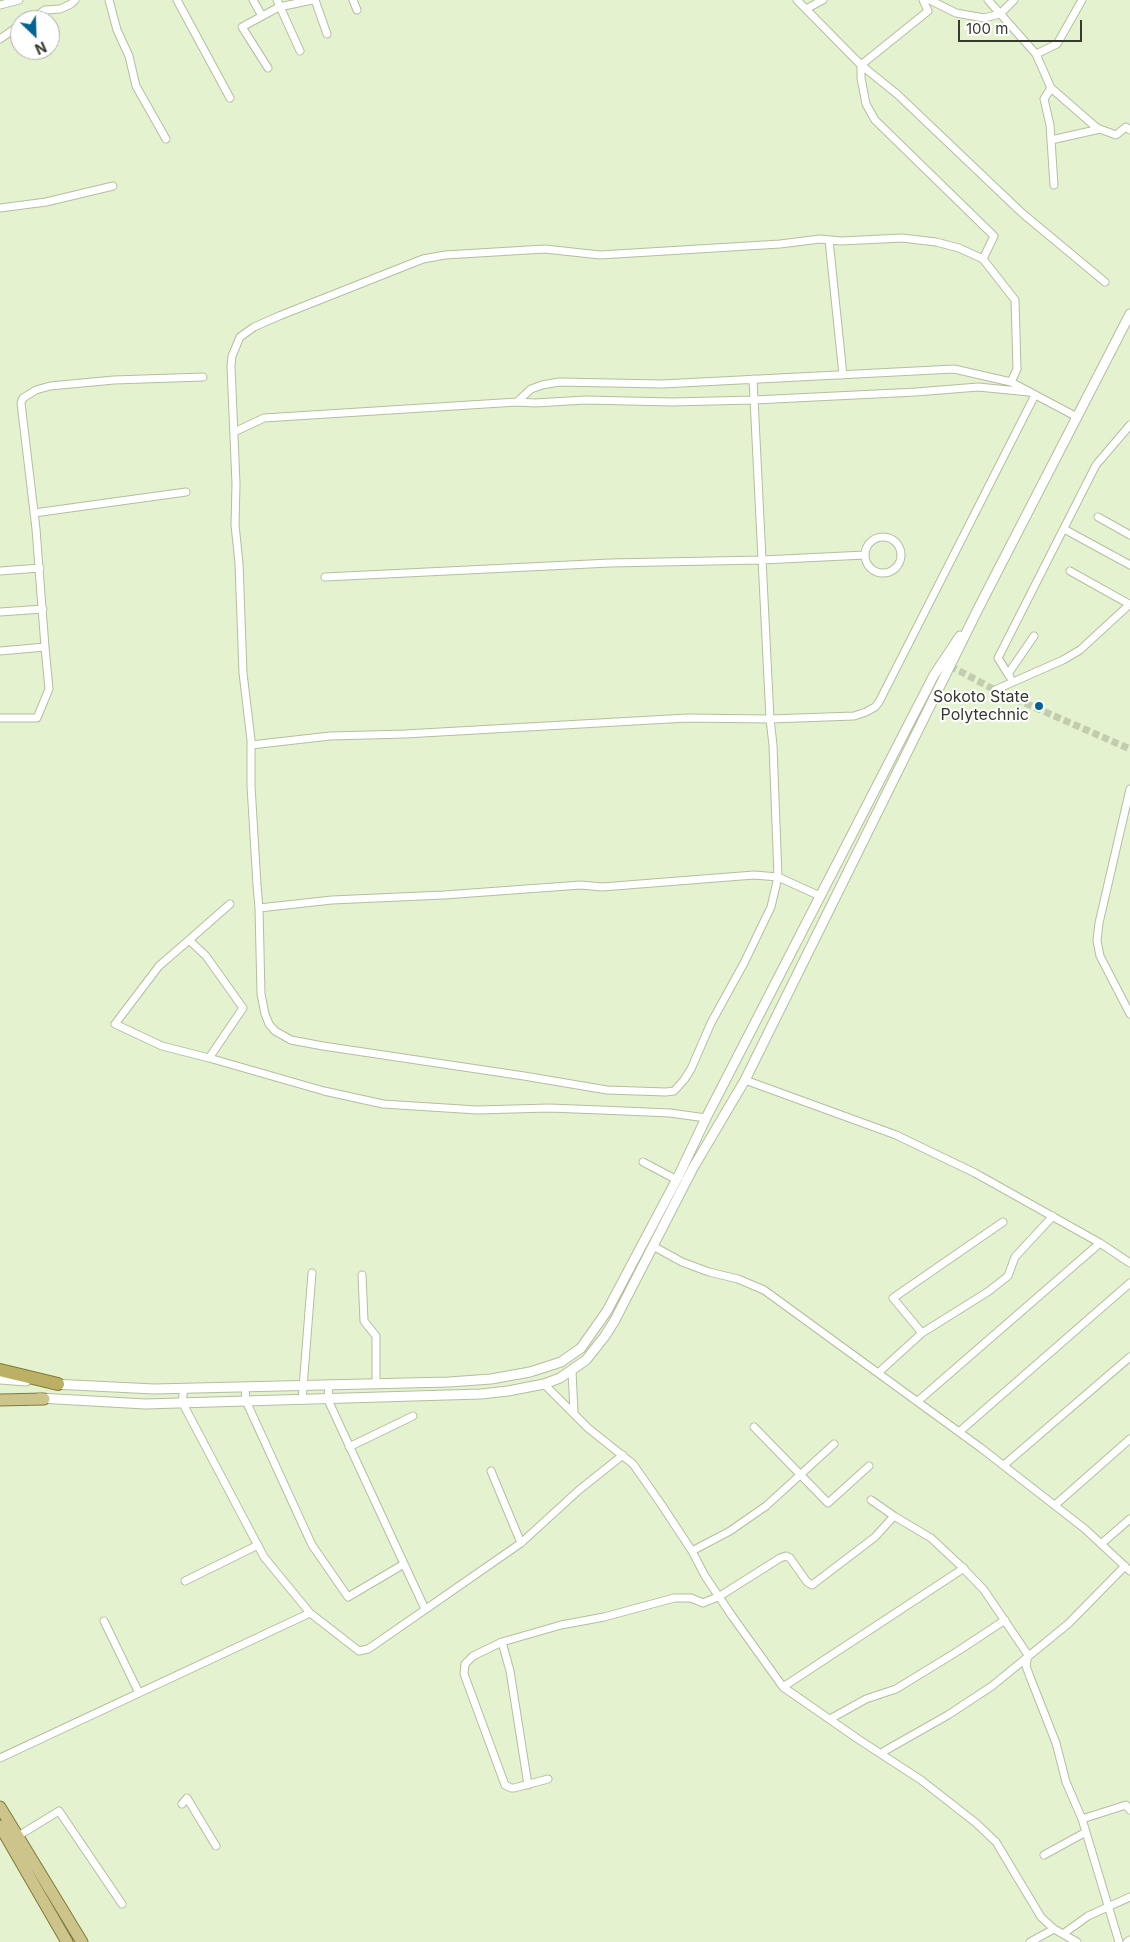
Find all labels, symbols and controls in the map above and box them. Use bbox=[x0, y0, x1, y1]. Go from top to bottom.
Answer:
north arrow bbox=[10, 10, 60, 60]
scale bar bbox=[960, 10, 1084, 42]
text: 100 m bbox=[966, 19, 1008, 38]
text: N bbox=[33, 38, 49, 58]
place label: Sokoto State Polytechnic bbox=[933, 687, 1029, 725]
marker: Sokoto State Polytechnic bbox=[1033, 700, 1045, 712]

